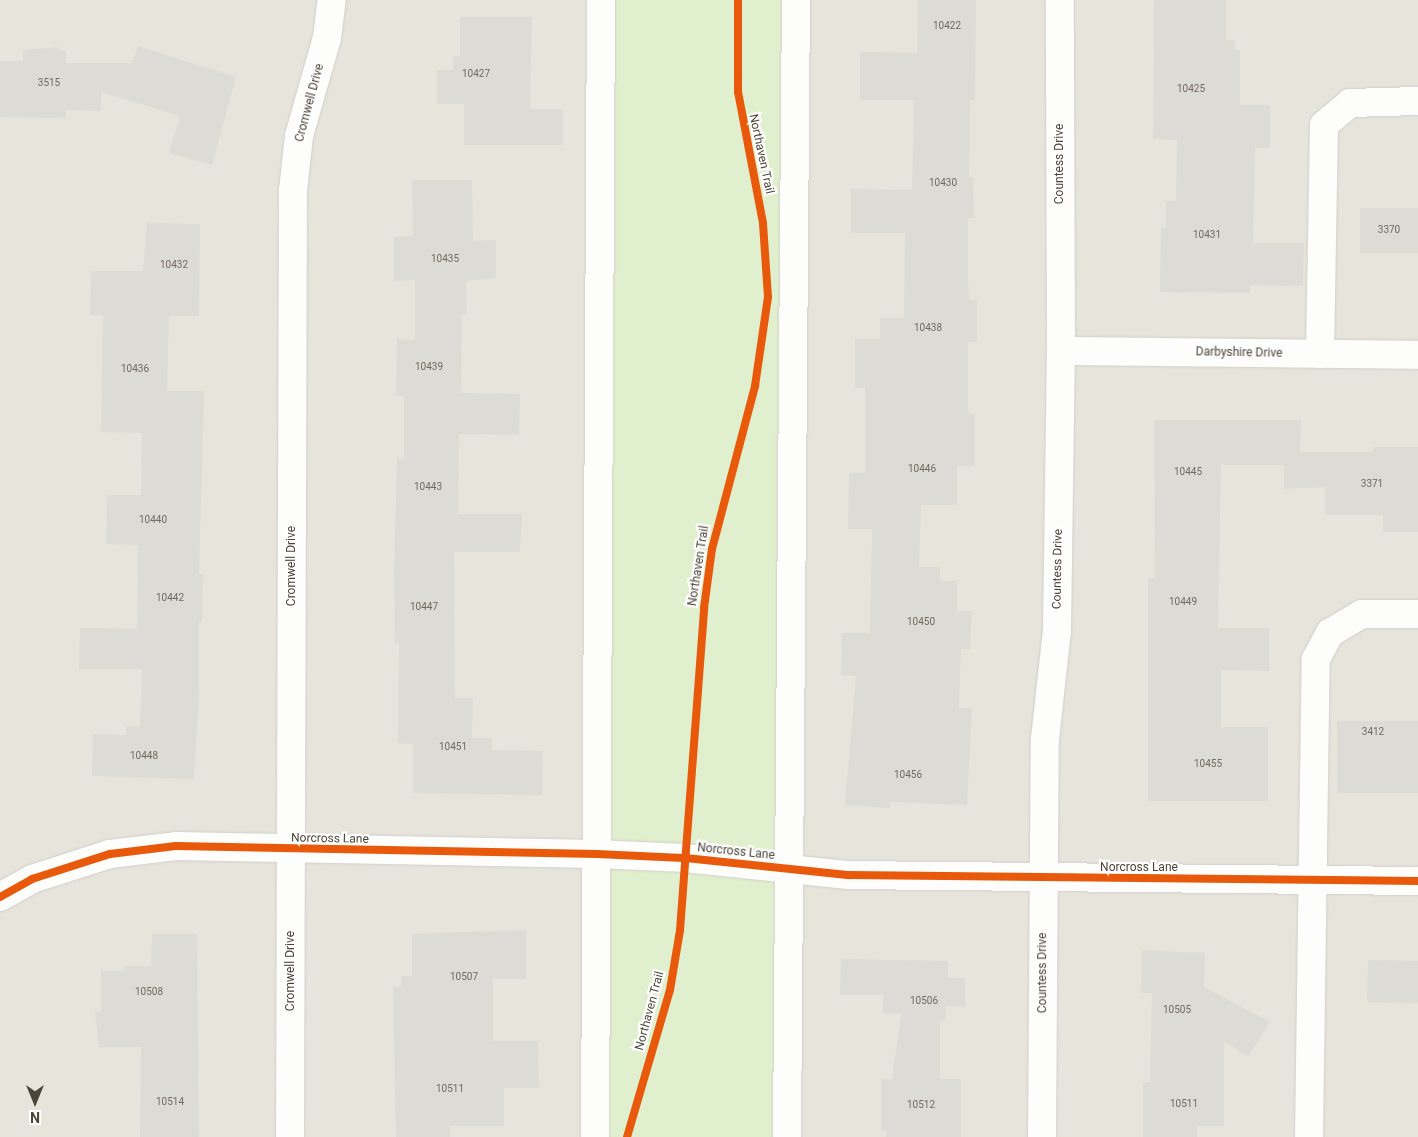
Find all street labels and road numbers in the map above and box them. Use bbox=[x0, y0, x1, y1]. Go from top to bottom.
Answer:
street label: Cromwell Drive bbox=[293, 62, 327, 144]
street label: Northaven Trail bbox=[745, 113, 777, 195]
street label: Countess Drive bbox=[1053, 124, 1067, 204]
street label: Darbyshire Drive bbox=[1195, 345, 1283, 361]
street label: Northaven Trail bbox=[686, 525, 712, 607]
street label: Cromwell Drive bbox=[285, 526, 299, 606]
street label: Countess Drive bbox=[1050, 529, 1066, 609]
street label: Norcross Lane bbox=[291, 831, 369, 847]
street label: Norcross Lane bbox=[697, 841, 775, 863]
street label: Norcross Lane bbox=[1100, 861, 1178, 875]
street label: Cromwell Drive bbox=[284, 931, 298, 1011]
street label: Countess Drive bbox=[1036, 933, 1050, 1013]
street label: Northaven Trail bbox=[633, 970, 667, 1052]

